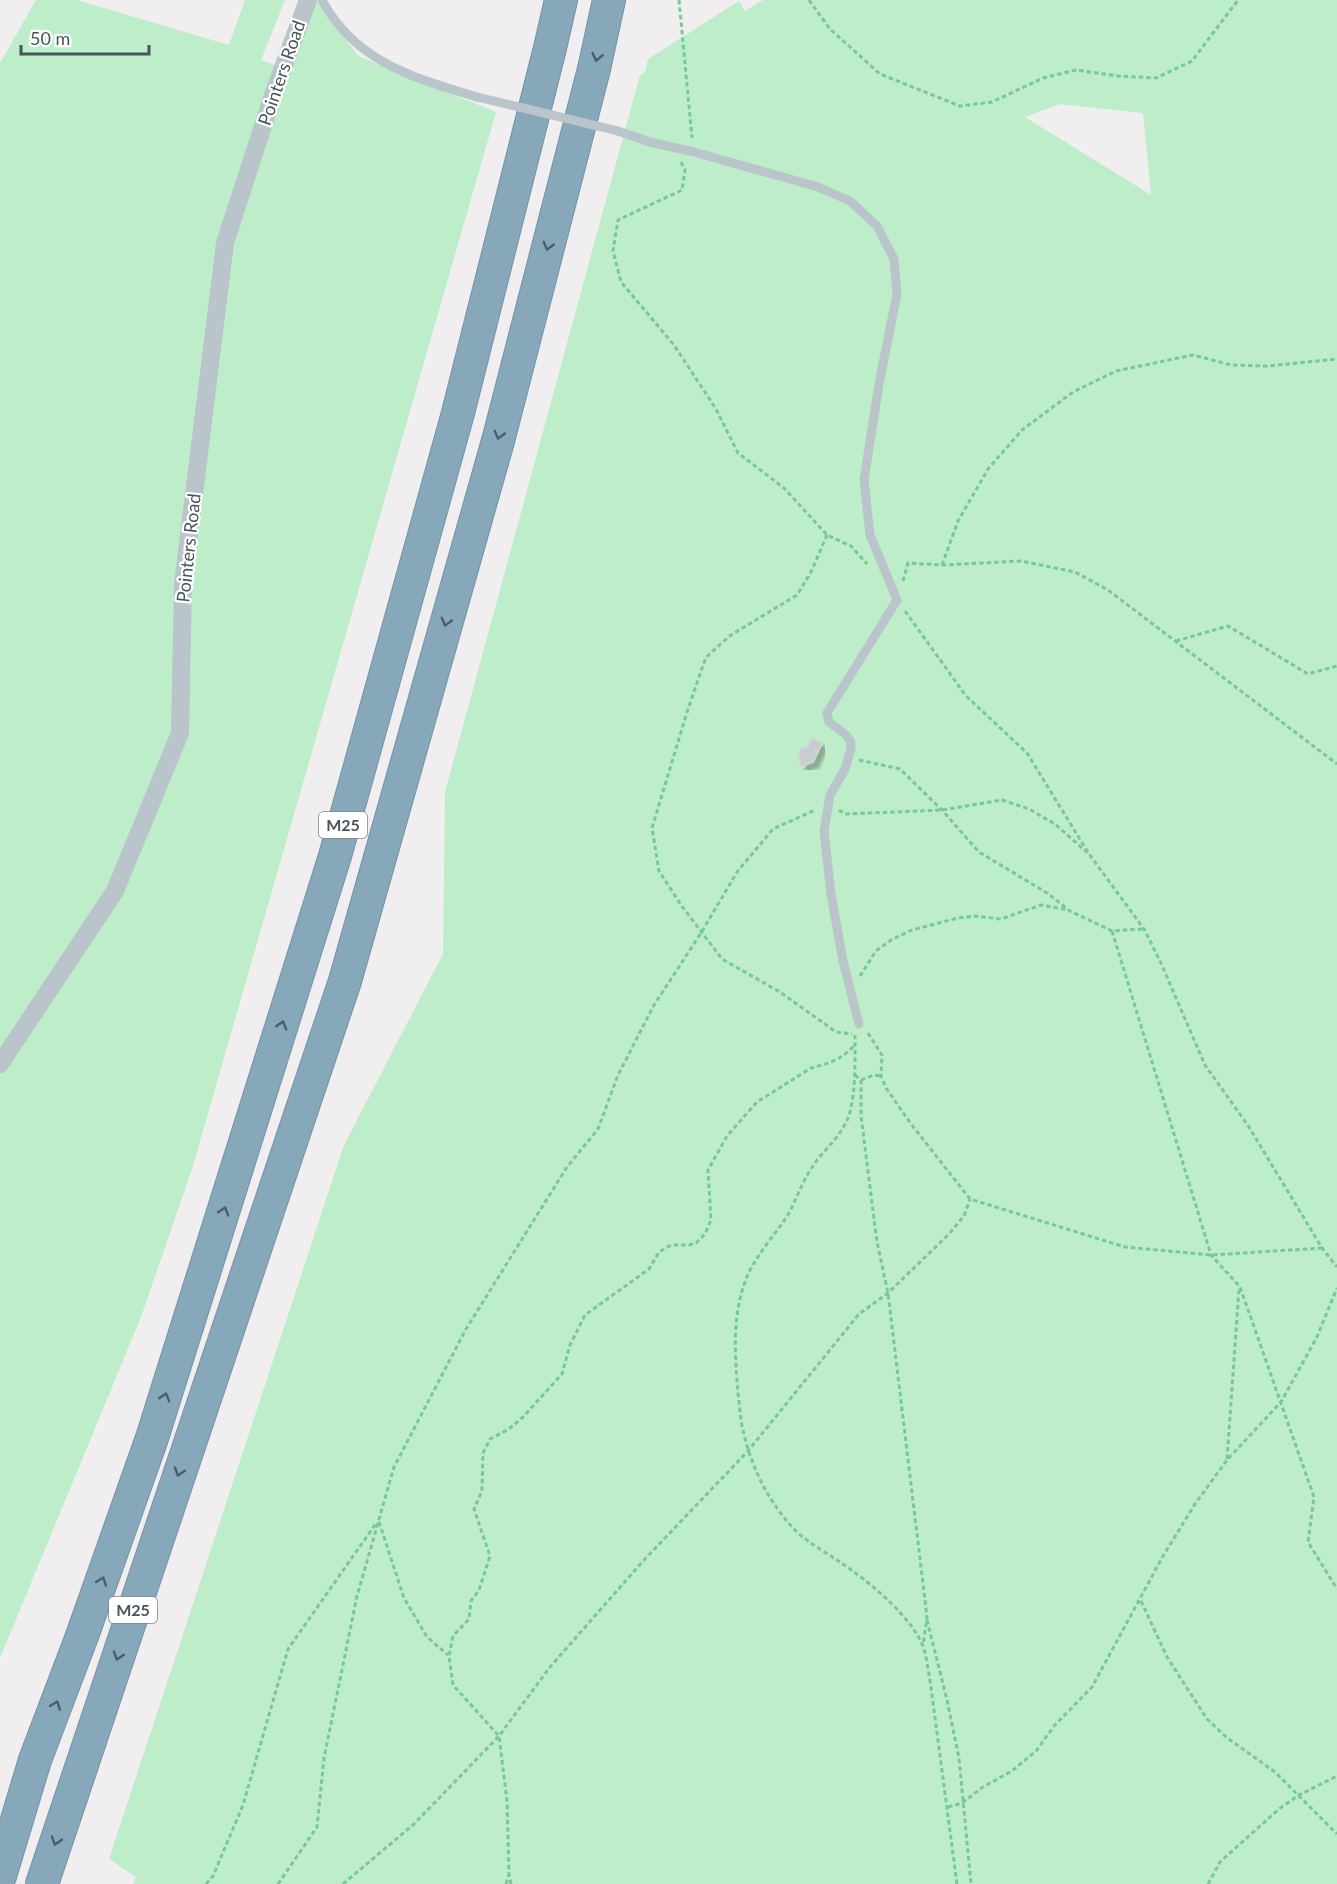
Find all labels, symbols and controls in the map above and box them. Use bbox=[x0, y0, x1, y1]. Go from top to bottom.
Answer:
street label: Pointers Road bbox=[253, 17, 309, 128]
scale bar bbox=[21, 18, 148, 56]
text: 50 m bbox=[30, 27, 70, 49]
one-way arrow bbox=[591, 52, 604, 62]
one-way arrow bbox=[543, 241, 556, 251]
one-way arrow bbox=[494, 430, 507, 440]
street label: Pointers Road bbox=[171, 492, 205, 604]
one-way arrow bbox=[441, 617, 453, 627]
road number: M25 bbox=[319, 812, 367, 838]
one-way arrow bbox=[275, 1020, 287, 1031]
one-way arrow bbox=[216, 1206, 229, 1217]
one-way arrow bbox=[158, 1392, 170, 1403]
one-way arrow bbox=[174, 1466, 187, 1476]
one-way arrow bbox=[94, 1576, 107, 1587]
road number: M25 bbox=[109, 1597, 157, 1623]
one-way arrow bbox=[112, 1650, 125, 1661]
one-way arrow bbox=[49, 1700, 61, 1711]
one-way arrow bbox=[50, 1835, 63, 1846]

